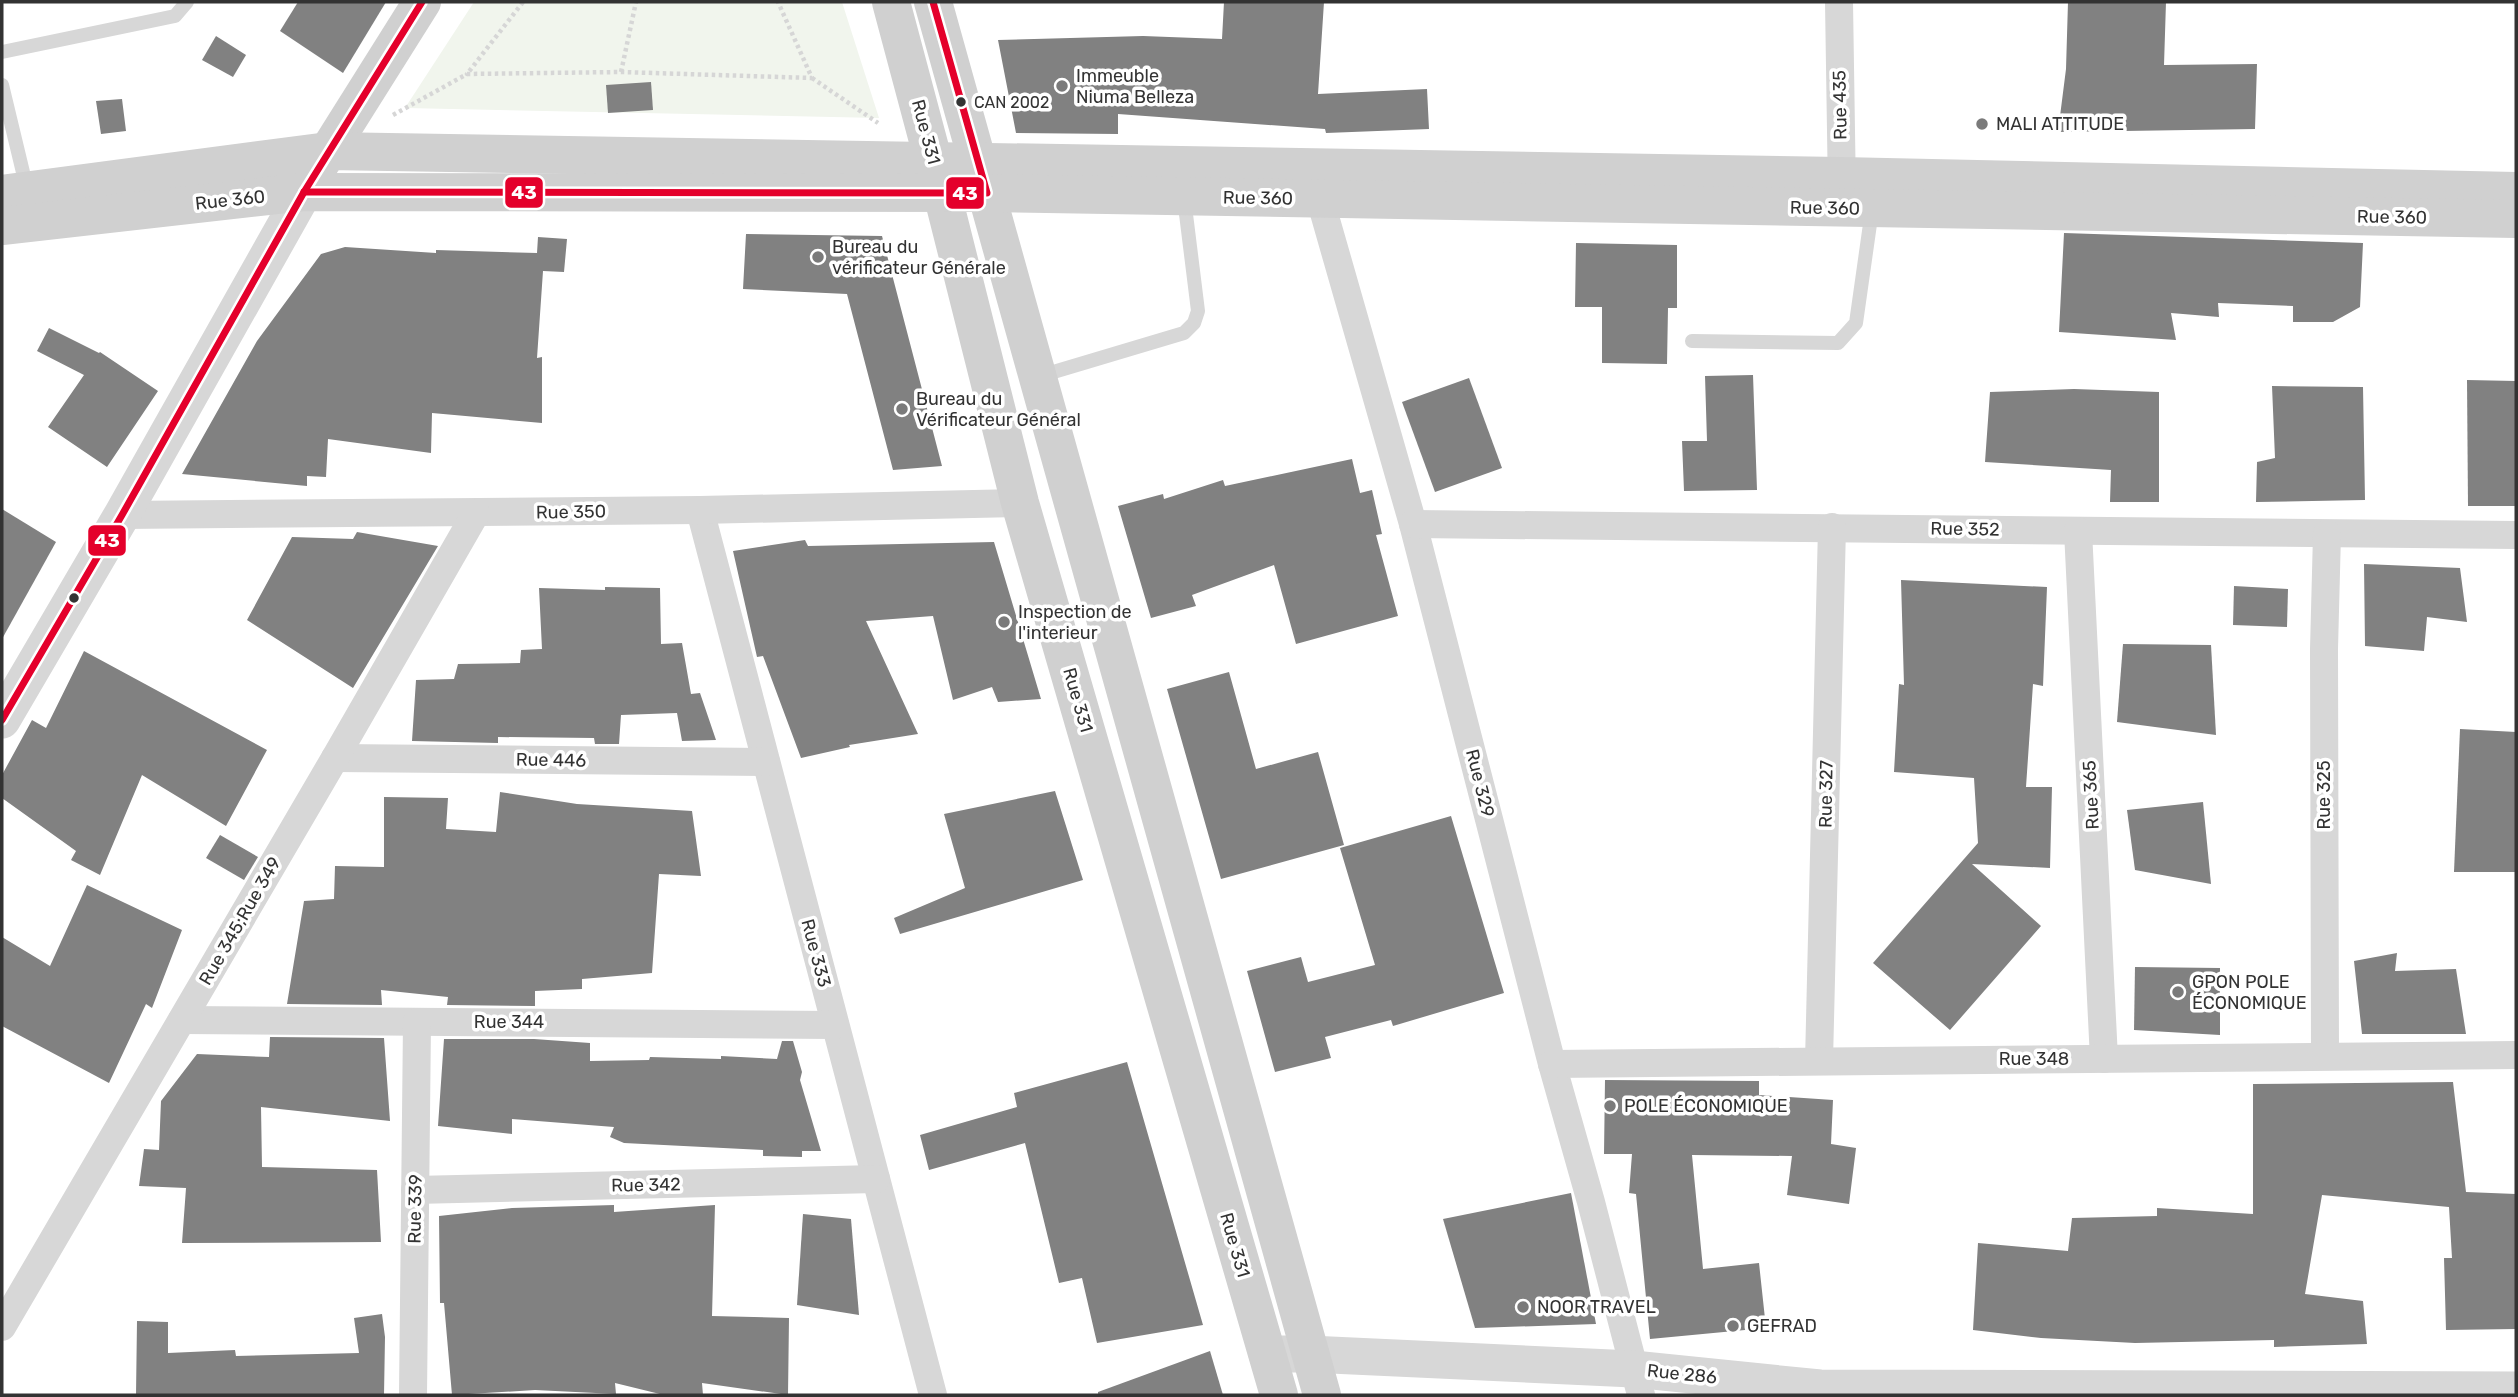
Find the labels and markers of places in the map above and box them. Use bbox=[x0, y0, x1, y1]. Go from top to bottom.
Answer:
place label: Immeuble Niuma Belleza bbox=[1076, 65, 1194, 108]
marker: Immeuble Niuma Belleza bbox=[1054, 78, 1070, 94]
place label: CAN 2002 bbox=[974, 93, 1049, 112]
marker: CAN 2002 bbox=[954, 95, 968, 109]
place label: MALI ATTITUDE bbox=[1996, 113, 2124, 135]
marker: MALI ATTITUDE bbox=[1974, 116, 1990, 132]
place label: Bureau du vérificateur Générale bbox=[832, 236, 1006, 279]
marker: Bureau du vérificateur Générale bbox=[810, 249, 826, 265]
place label: Bureau du Vérificateur Général bbox=[916, 388, 1081, 431]
marker: Bureau du Vérificateur Général bbox=[894, 401, 910, 417]
unlabelled marker bbox=[67, 591, 81, 605]
place label: Inspection de l'interieur bbox=[1018, 601, 1132, 644]
marker: Inspection de l'interieur bbox=[996, 614, 1012, 630]
place label: GPON POLE ÉCONOMIQUE bbox=[2192, 971, 2307, 1014]
marker: GPON POLE ÉCONOMIQUE bbox=[2170, 984, 2186, 1000]
place label: POLE ÉCONOMIQUE bbox=[1624, 1095, 1788, 1117]
marker: POLE ÉCONOMIQUE bbox=[1602, 1098, 1618, 1114]
place label: NOOR TRAVEL bbox=[1537, 1296, 1656, 1318]
marker: NOOR TRAVEL bbox=[1515, 1299, 1531, 1315]
place label: GEFRAD bbox=[1747, 1315, 1817, 1337]
marker: GEFRAD bbox=[1725, 1318, 1741, 1334]

